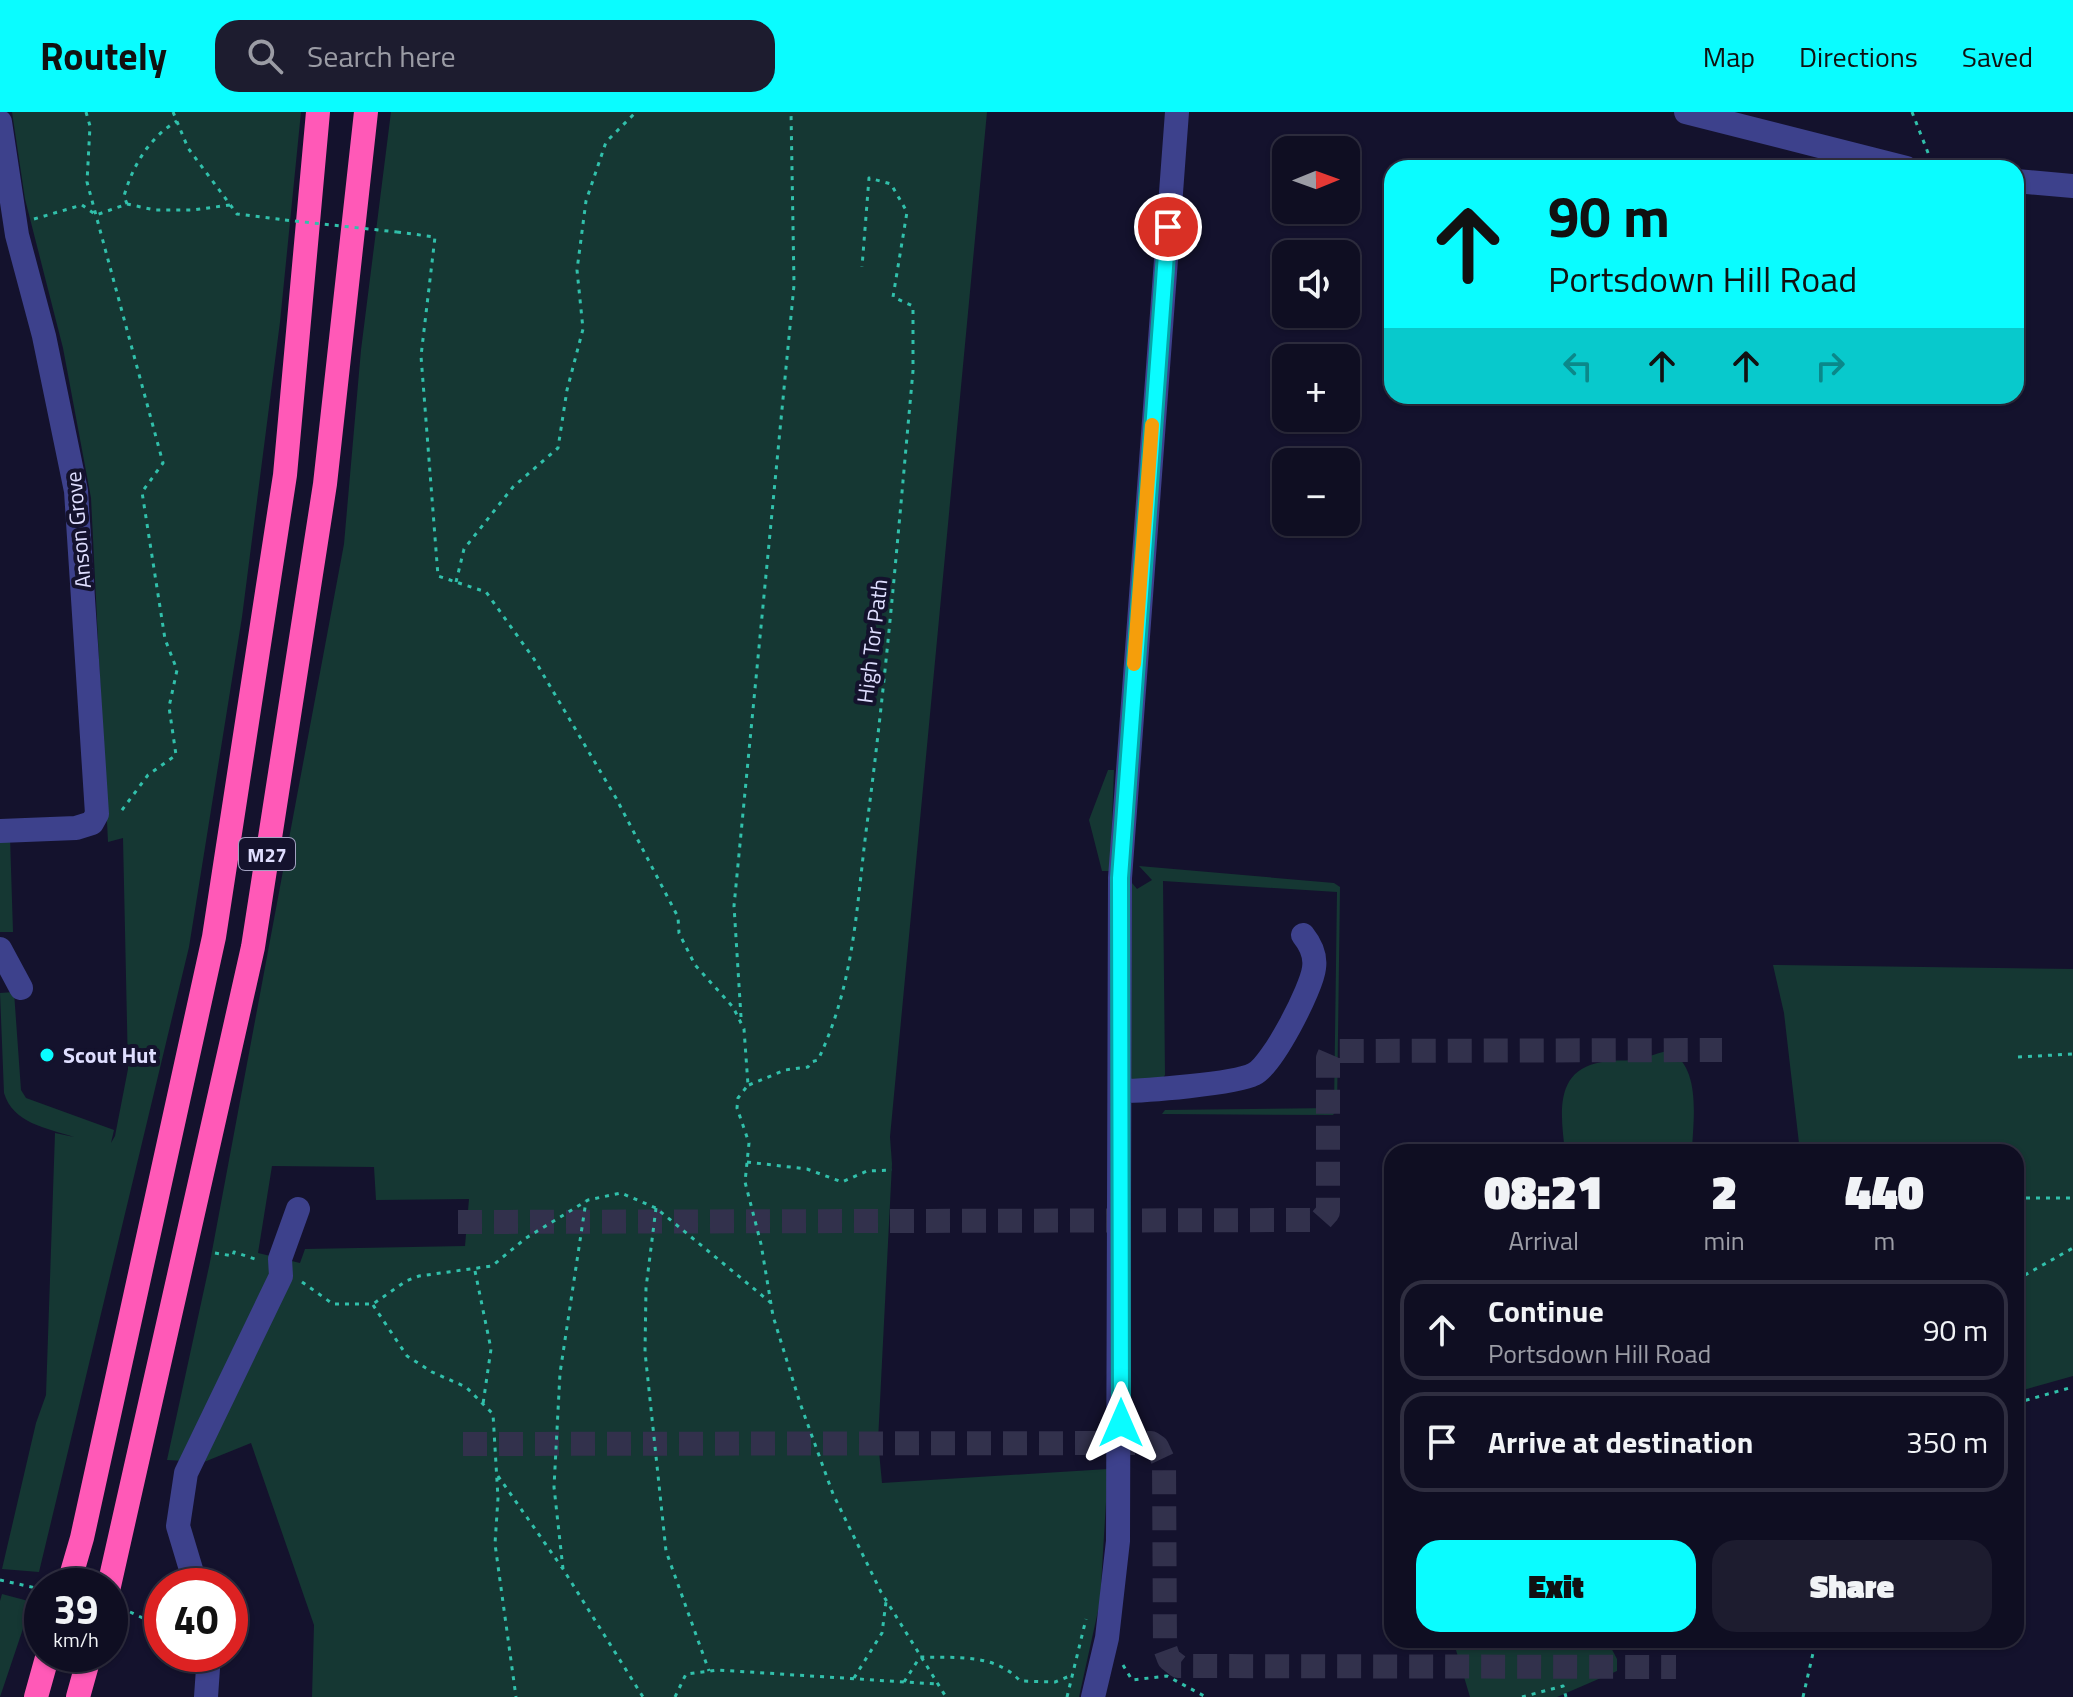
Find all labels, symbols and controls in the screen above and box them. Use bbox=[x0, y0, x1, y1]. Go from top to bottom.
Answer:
search box bbox=[215, 20, 775, 92]
text: Routely bbox=[40, 27, 167, 85]
text: Search here bbox=[307, 33, 456, 79]
icon: search bbox=[243, 34, 287, 78]
text: Map bbox=[1703, 35, 1755, 78]
text: Directions bbox=[1799, 35, 1918, 78]
text: Saved bbox=[1962, 35, 2033, 78]
north arrow bbox=[1272, 136, 1360, 224]
map controls bbox=[1272, 136, 1360, 536]
text: 90 m bbox=[1548, 174, 1670, 259]
icon: ahead bbox=[1416, 192, 1520, 296]
pin bbox=[1134, 193, 1202, 261]
icon: arrive bbox=[1146, 205, 1190, 249]
button: sound bbox=[1272, 240, 1360, 328]
text: Portsdown Hill Road bbox=[1548, 251, 1857, 306]
button: + bbox=[1272, 344, 1360, 432]
icon: left bbox=[1556, 344, 1600, 388]
icon: ahead bbox=[1640, 344, 1684, 388]
icon: ahead bbox=[1724, 344, 1768, 388]
icon: right bbox=[1808, 344, 1852, 388]
button: − bbox=[1272, 448, 1360, 536]
street label: Anson Grove bbox=[56, 470, 100, 590]
street label: High Tor Path bbox=[848, 577, 896, 705]
road number: M27 bbox=[239, 838, 295, 870]
place label: Scout Hut bbox=[63, 1038, 156, 1072]
marker: Scout Hut bbox=[38, 1046, 56, 1064]
text: 08:21 bbox=[1484, 1155, 1603, 1228]
text: 2 bbox=[1711, 1155, 1737, 1228]
text: 440 bbox=[1845, 1155, 1924, 1228]
text: Arrival bbox=[1508, 1221, 1579, 1260]
text: min bbox=[1703, 1221, 1745, 1260]
text: m bbox=[1874, 1221, 1895, 1260]
text: Continue bbox=[1488, 1288, 1604, 1334]
text: 90 m bbox=[1923, 1307, 1988, 1353]
icon: ahead bbox=[1420, 1308, 1464, 1352]
text: Portsdown Hill Road bbox=[1488, 1334, 1711, 1373]
position arrow bbox=[1079, 1381, 1163, 1465]
text: Arrive at destination bbox=[1488, 1419, 1753, 1465]
text: 350 m bbox=[1906, 1419, 1988, 1465]
icon: arrive bbox=[1420, 1420, 1464, 1464]
button: Exit bbox=[1416, 1540, 1696, 1632]
button: Share bbox=[1712, 1540, 1992, 1632]
speed limit sign: 40 bbox=[144, 1568, 248, 1672]
text: 39 bbox=[54, 1579, 98, 1640]
text: km/h bbox=[53, 1624, 99, 1655]

